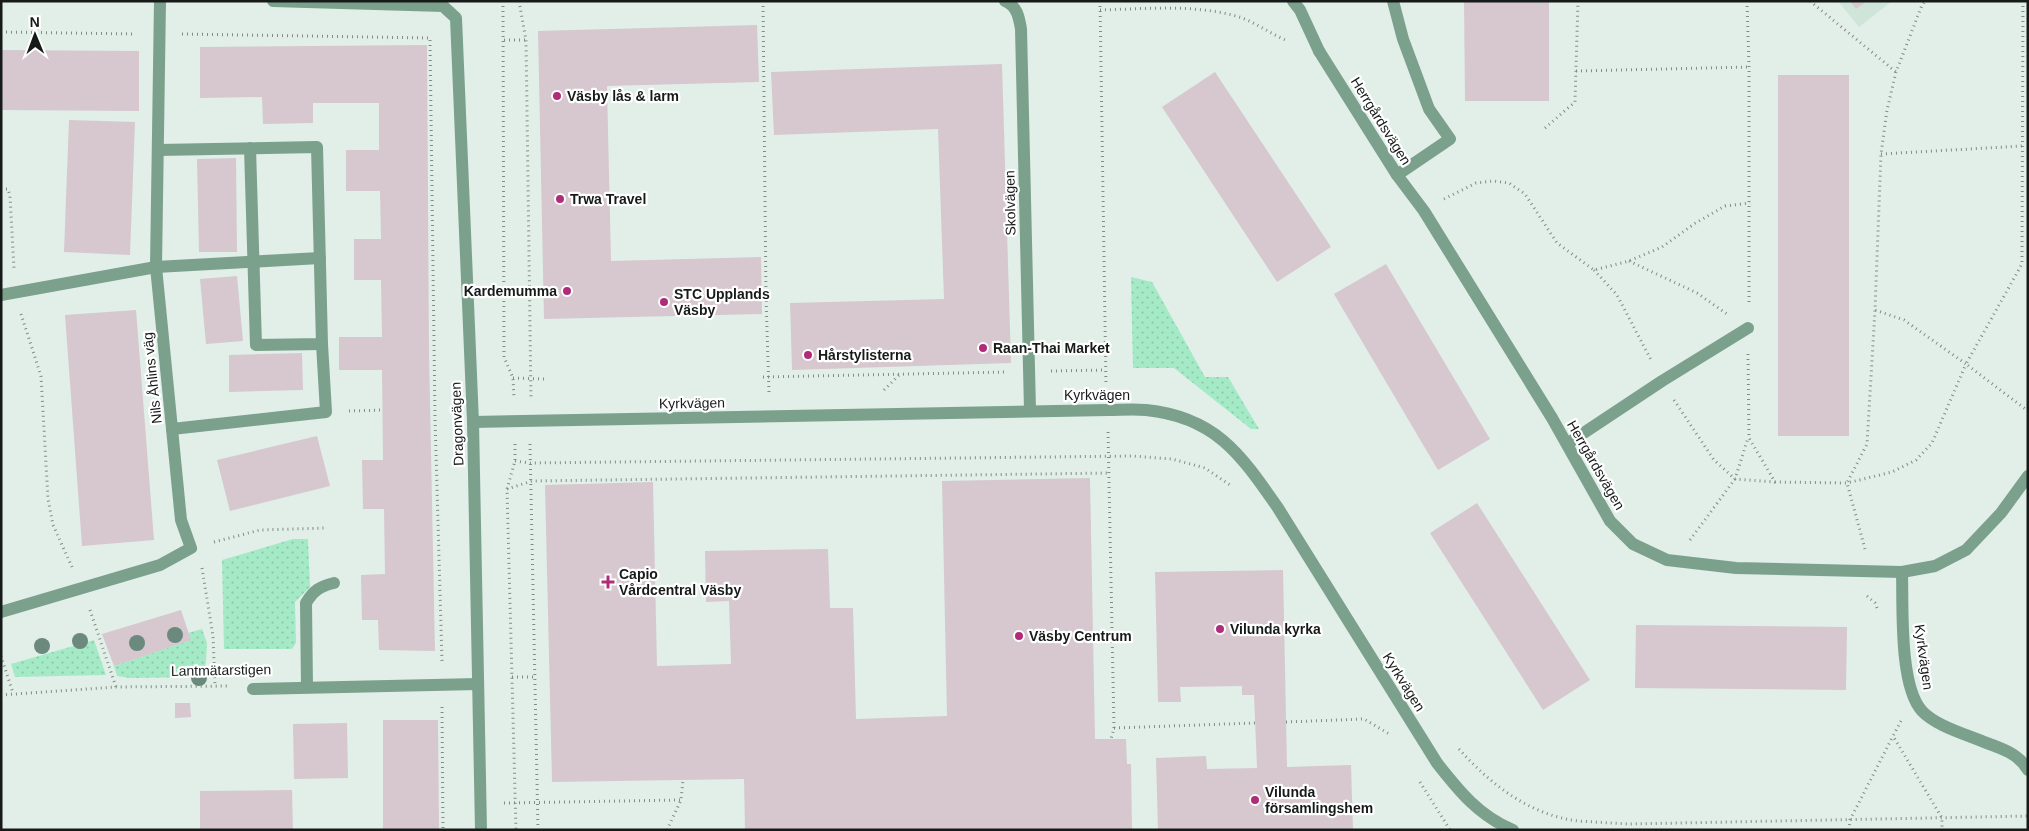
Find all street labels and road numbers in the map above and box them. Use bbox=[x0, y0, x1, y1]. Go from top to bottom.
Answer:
street label: Herrgårdsvägen bbox=[1348, 74, 1414, 168]
street label: Skolvägen bbox=[1001, 170, 1019, 236]
street label: Nils Åhlins väg bbox=[139, 332, 165, 424]
street label: Dragonvägen bbox=[448, 382, 466, 466]
street label: Kyrkvägen bbox=[1064, 387, 1130, 403]
street label: Kyrkvägen bbox=[659, 394, 725, 412]
street label: Herrgårdsvägen bbox=[1564, 418, 1628, 512]
street label: Kyrkvägen bbox=[1911, 623, 1937, 691]
street label: Kyrkvägen bbox=[1380, 650, 1428, 714]
street label: Lantmätarstigen bbox=[171, 661, 271, 679]

